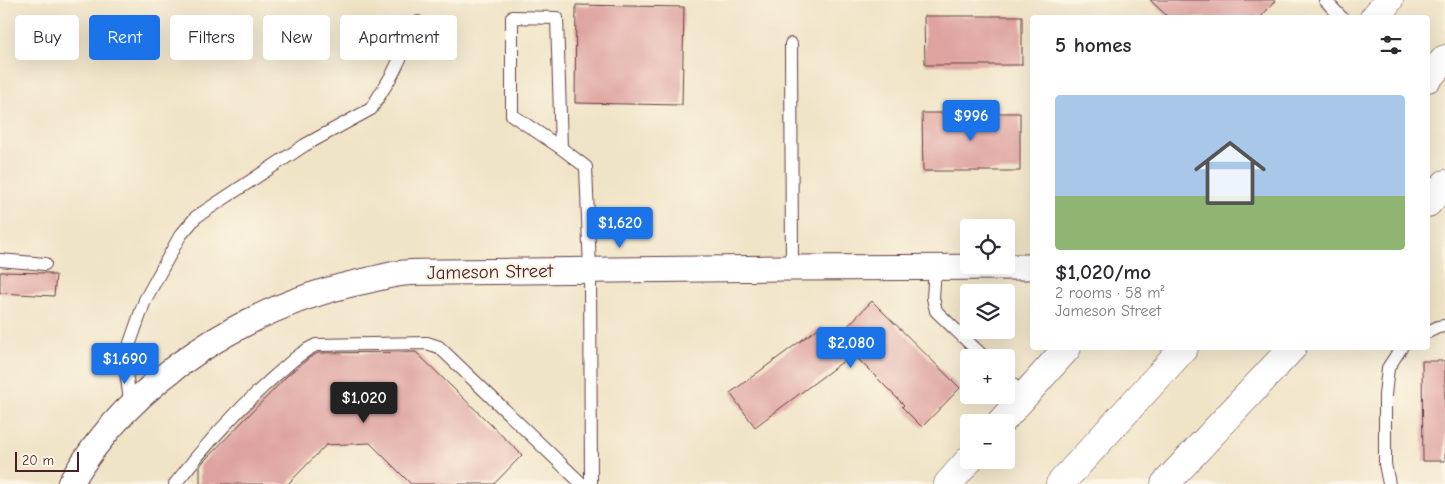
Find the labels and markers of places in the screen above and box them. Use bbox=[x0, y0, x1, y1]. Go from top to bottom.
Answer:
pin: $996 bbox=[941, 100, 1001, 142]
pin: $1,620 bbox=[579, 206, 661, 249]
pin: $2,080 bbox=[810, 326, 892, 369]
pin: $1,690 bbox=[84, 342, 166, 385]
pin: $1,020 bbox=[323, 382, 405, 424]

